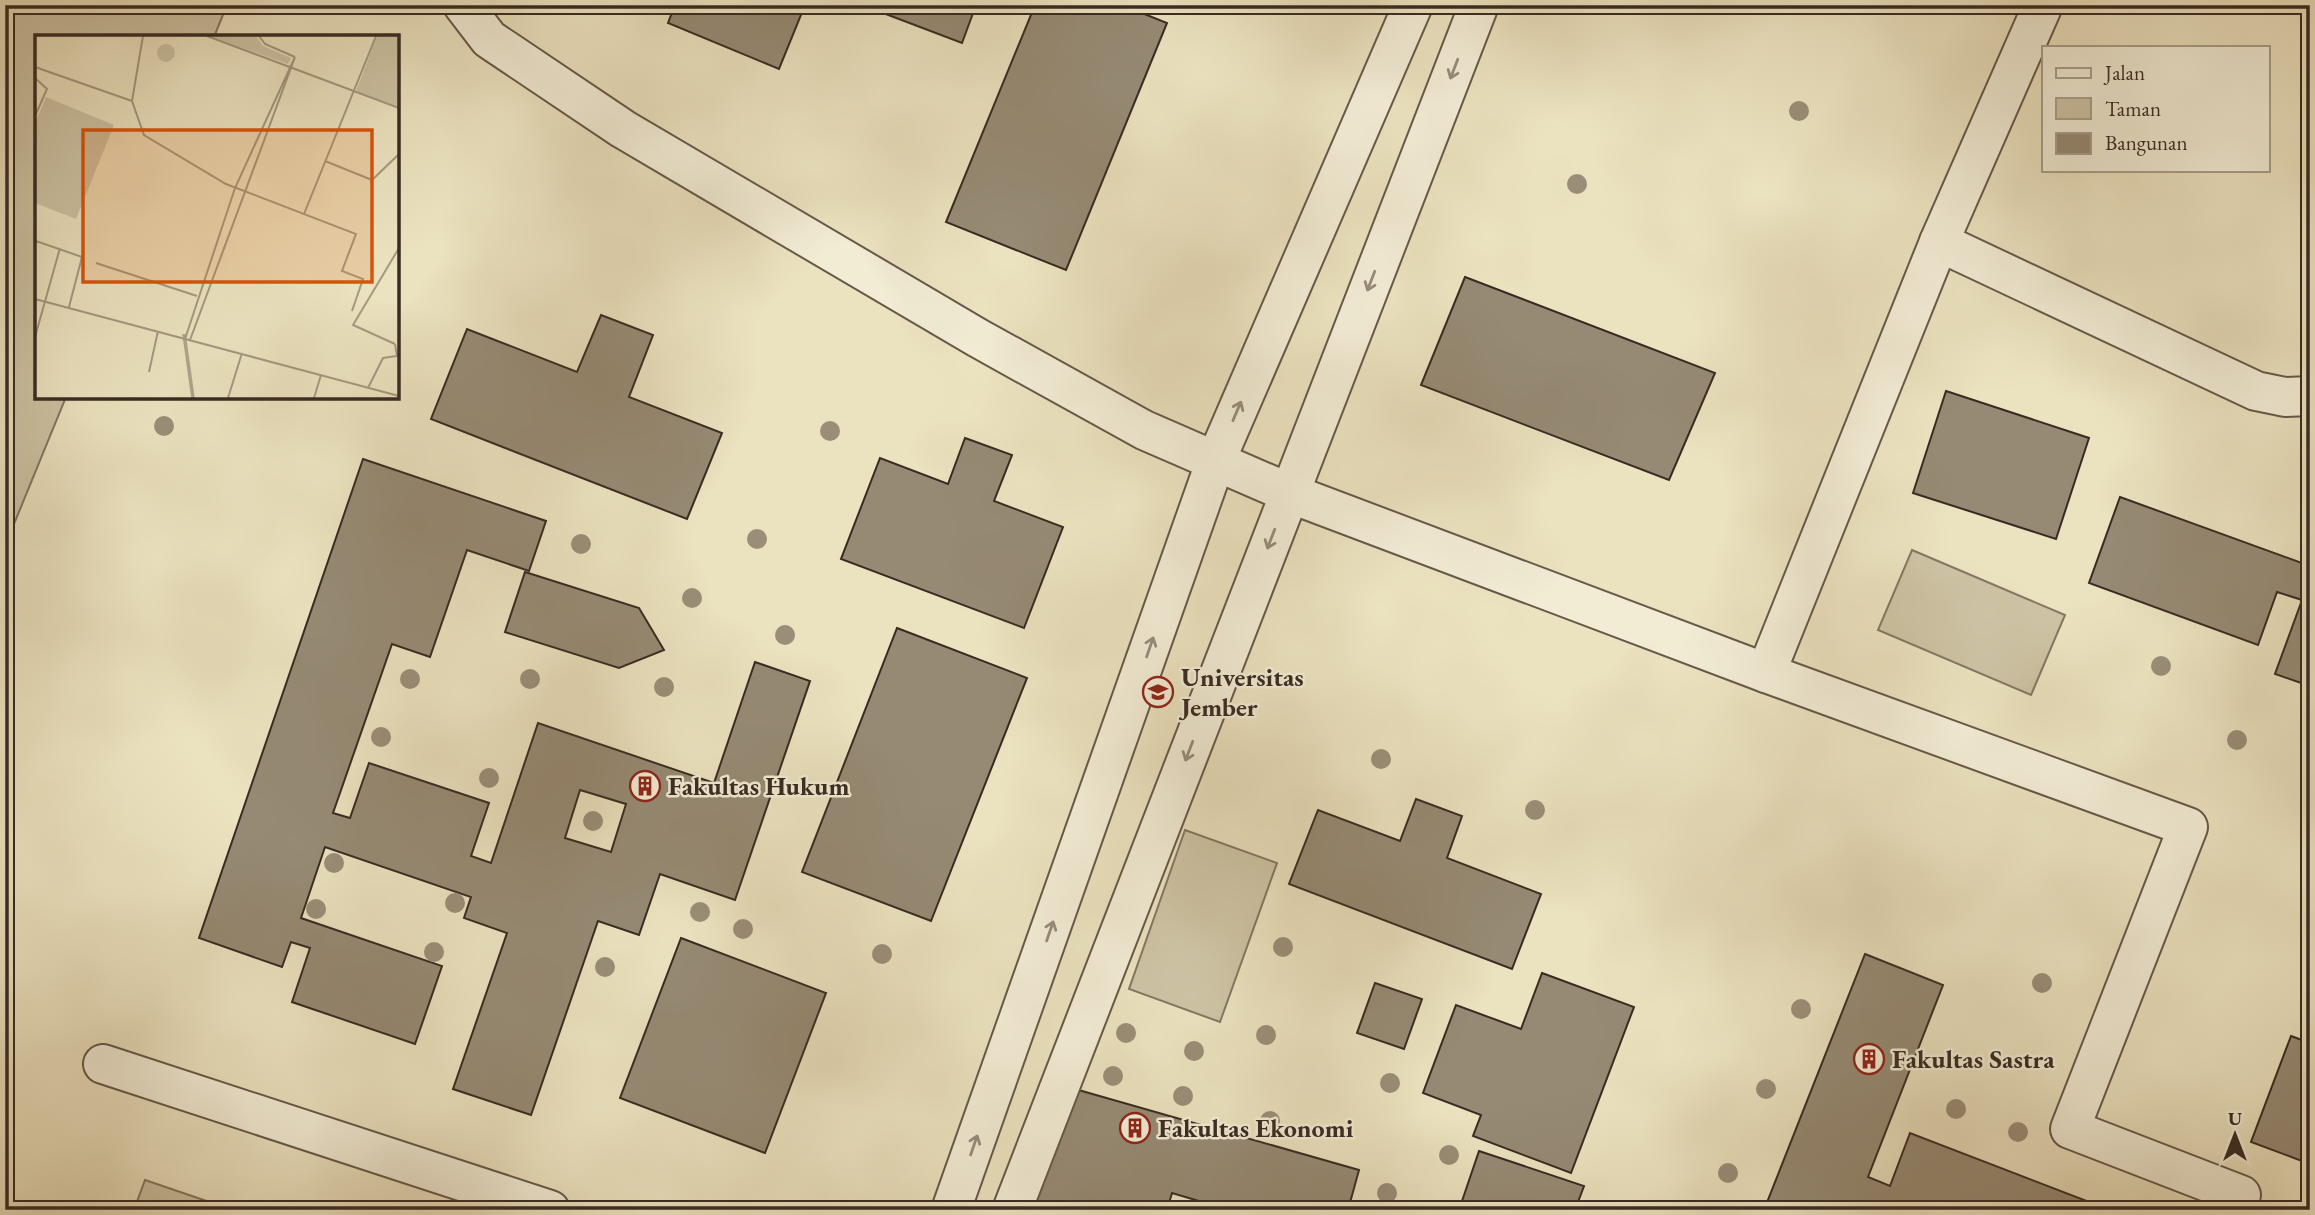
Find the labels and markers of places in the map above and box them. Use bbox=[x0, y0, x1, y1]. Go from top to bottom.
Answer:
place label: Universitas Jember bbox=[1178, 660, 1304, 724]
school or university icon: Universitas Jember bbox=[1141, 675, 1175, 709]
building icon: Fakultas Hukum bbox=[628, 769, 662, 803]
place label: Fakultas Hukum bbox=[668, 769, 849, 803]
building icon: Fakultas Sastra bbox=[1852, 1042, 1886, 1076]
place label: Fakultas Sastra bbox=[1892, 1042, 2055, 1076]
building icon: Fakultas Ekonomi bbox=[1118, 1111, 1152, 1145]
place label: Fakultas Ekonomi bbox=[1158, 1111, 1354, 1145]

